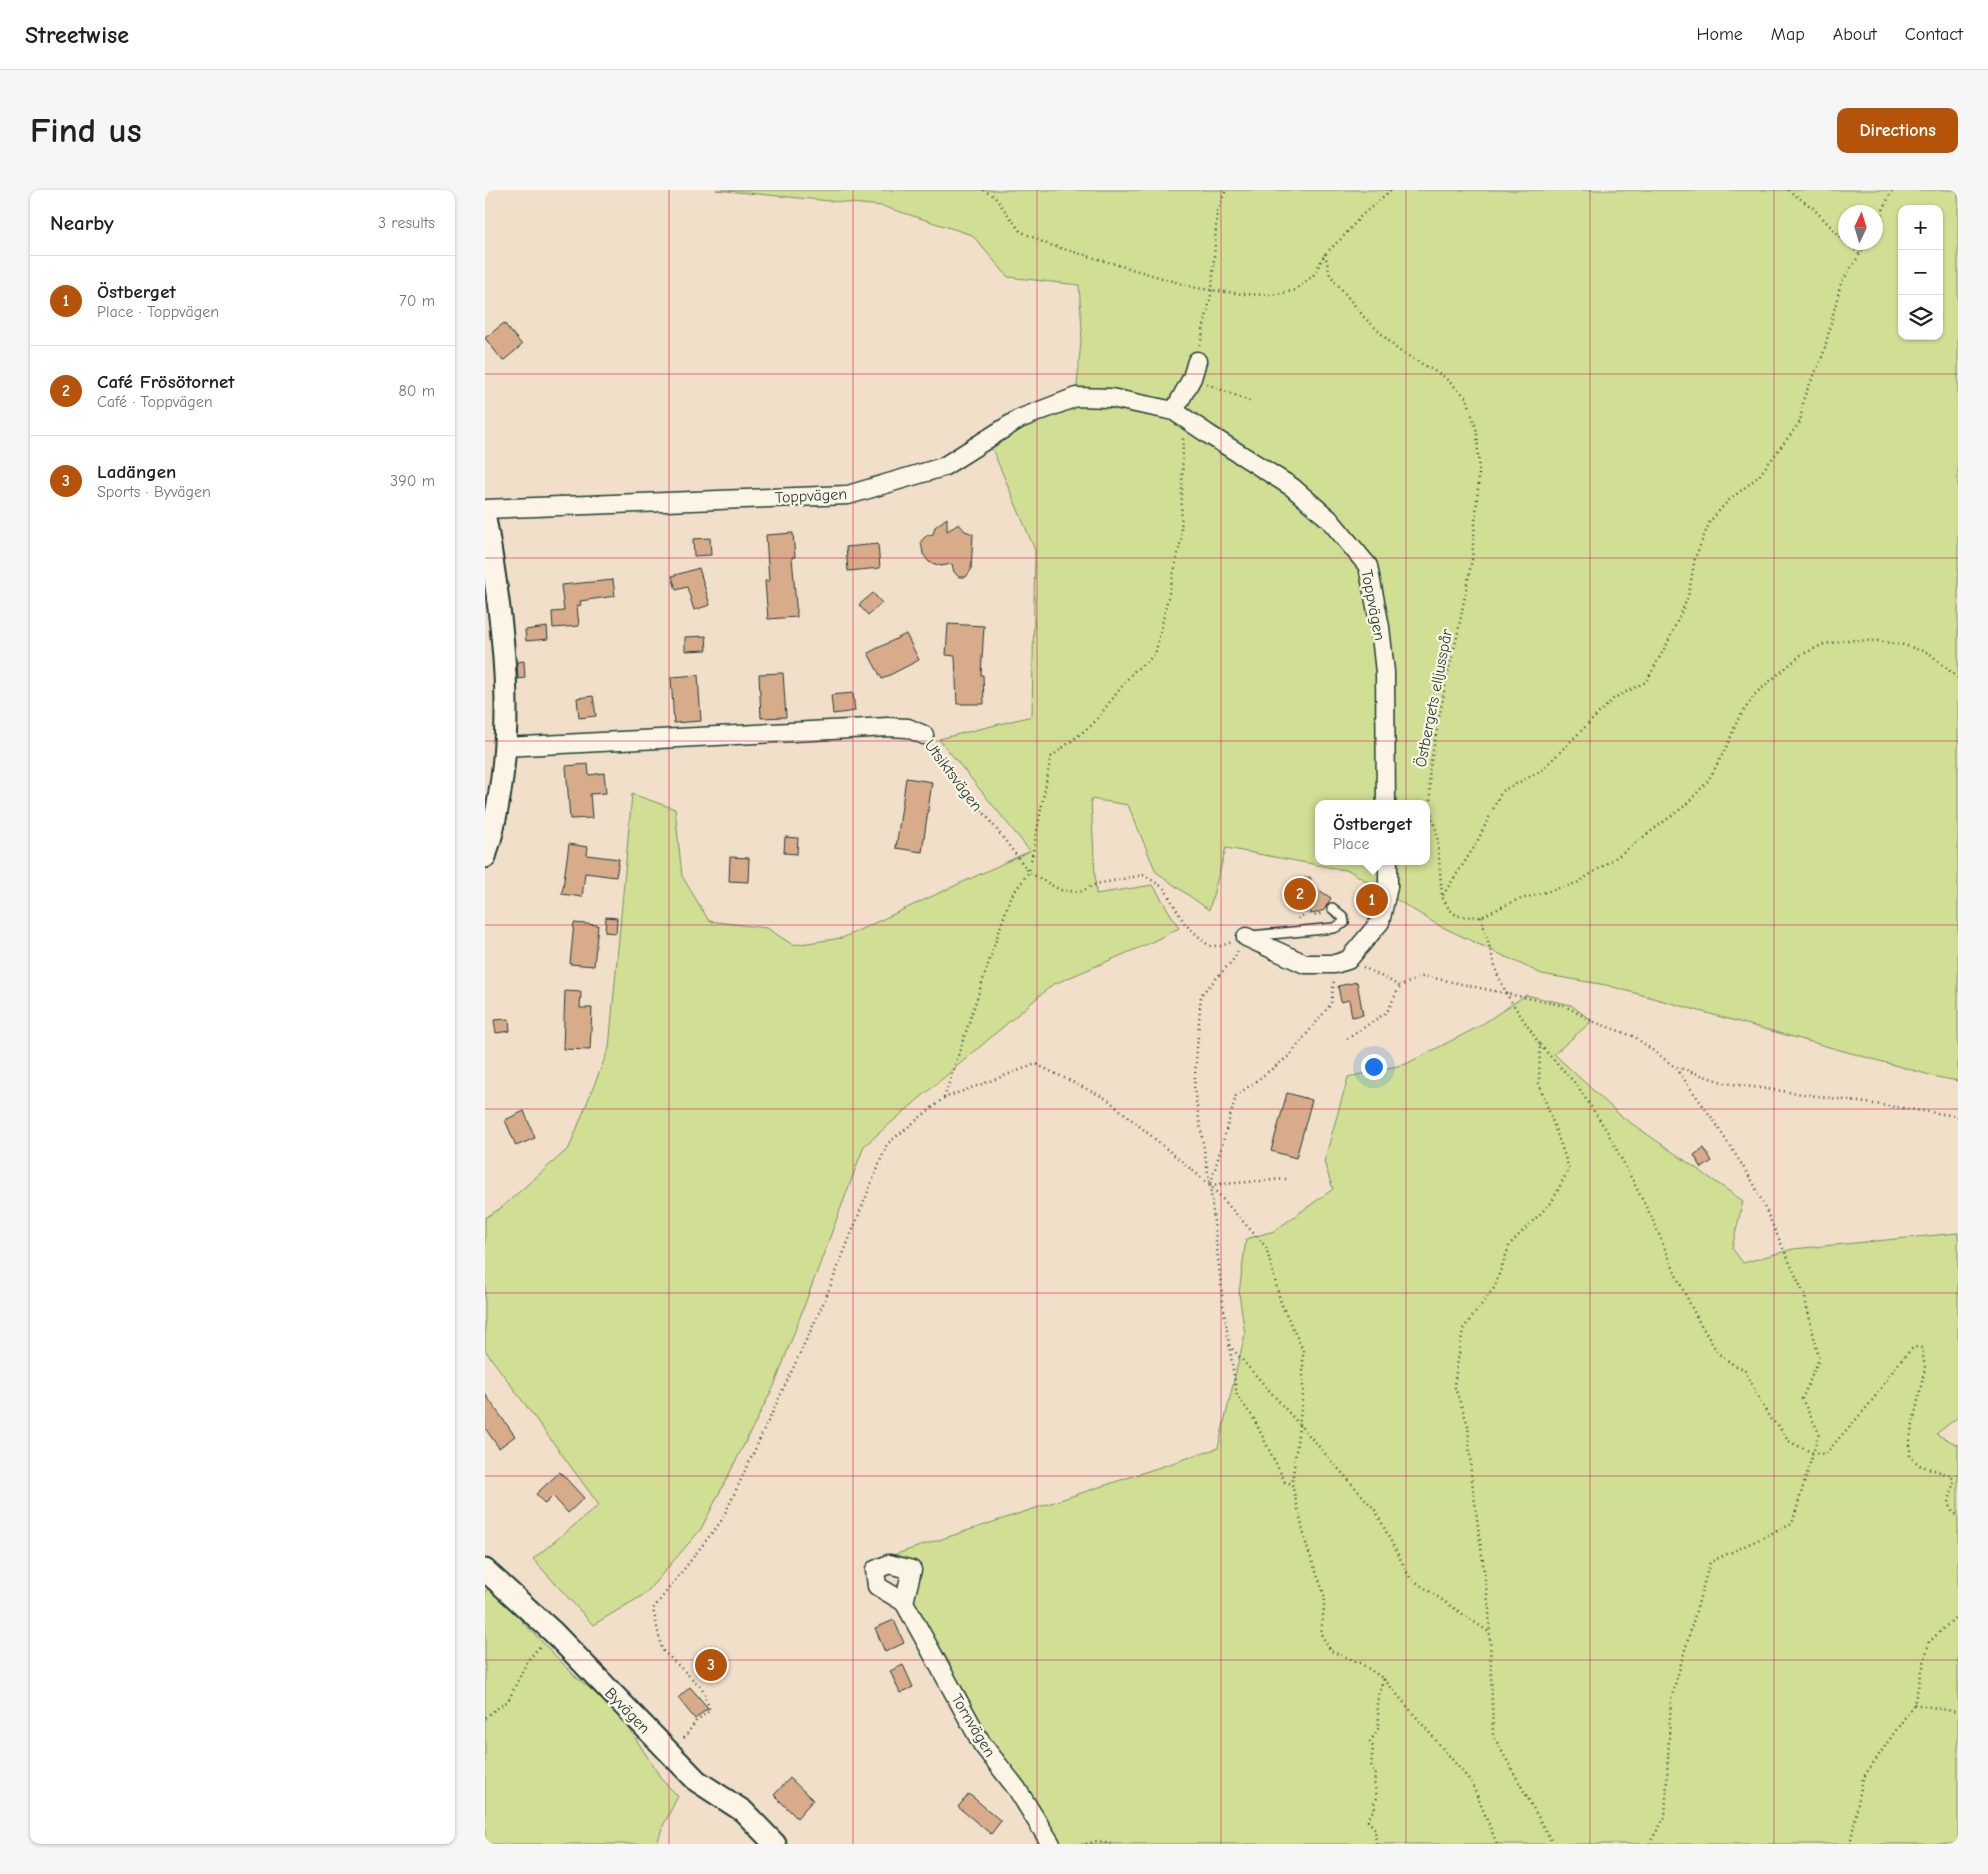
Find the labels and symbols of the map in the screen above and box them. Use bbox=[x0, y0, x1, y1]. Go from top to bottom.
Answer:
north arrow bbox=[1838, 205, 1883, 250]
street label: Toppvägen bbox=[775, 485, 848, 507]
street label: Toppvägen bbox=[1357, 568, 1389, 642]
street label: Östbergets elljusspår bbox=[1412, 627, 1456, 769]
street label: Utsiktsvägen bbox=[920, 736, 986, 815]
pin: 2 bbox=[1284, 875, 1316, 913]
pin: 1 bbox=[1356, 881, 1388, 919]
your location bbox=[1361, 1054, 1387, 1080]
pin: 3 bbox=[695, 1646, 727, 1684]
street label: Byvägen bbox=[601, 1684, 654, 1737]
street label: Tornvägen bbox=[947, 1691, 999, 1760]

